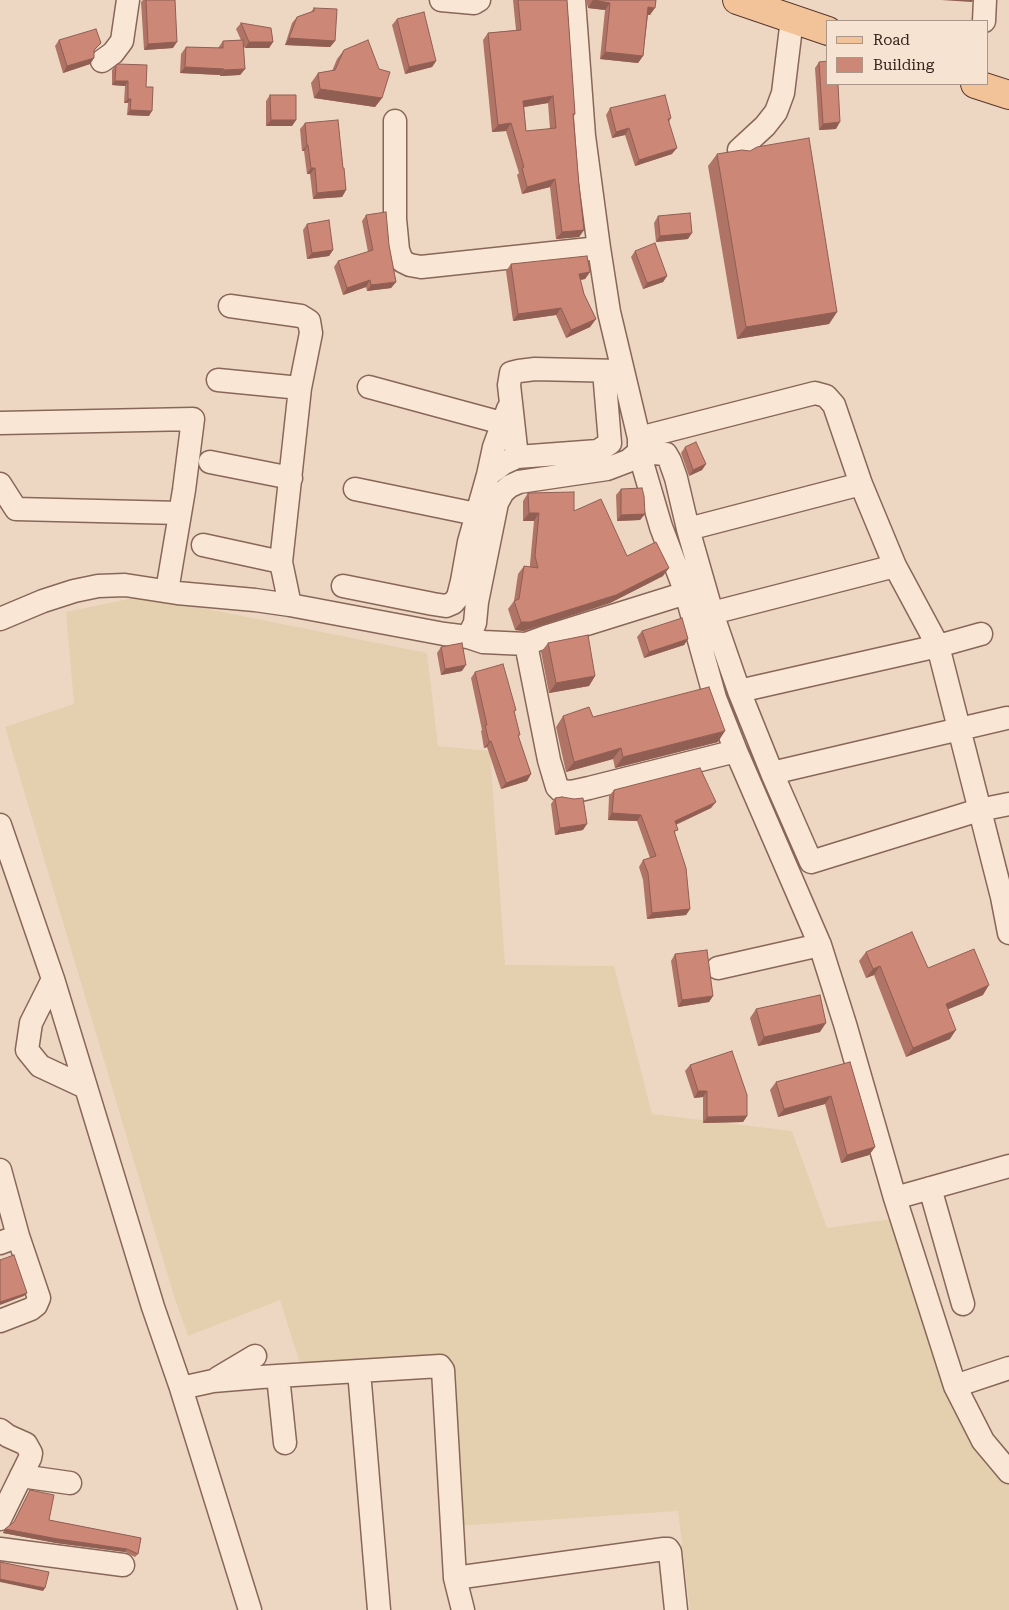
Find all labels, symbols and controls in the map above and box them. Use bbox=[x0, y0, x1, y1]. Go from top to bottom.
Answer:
legend bbox=[826, 20, 989, 85]
text: Road bbox=[873, 31, 910, 49]
text: Building bbox=[873, 56, 934, 74]

